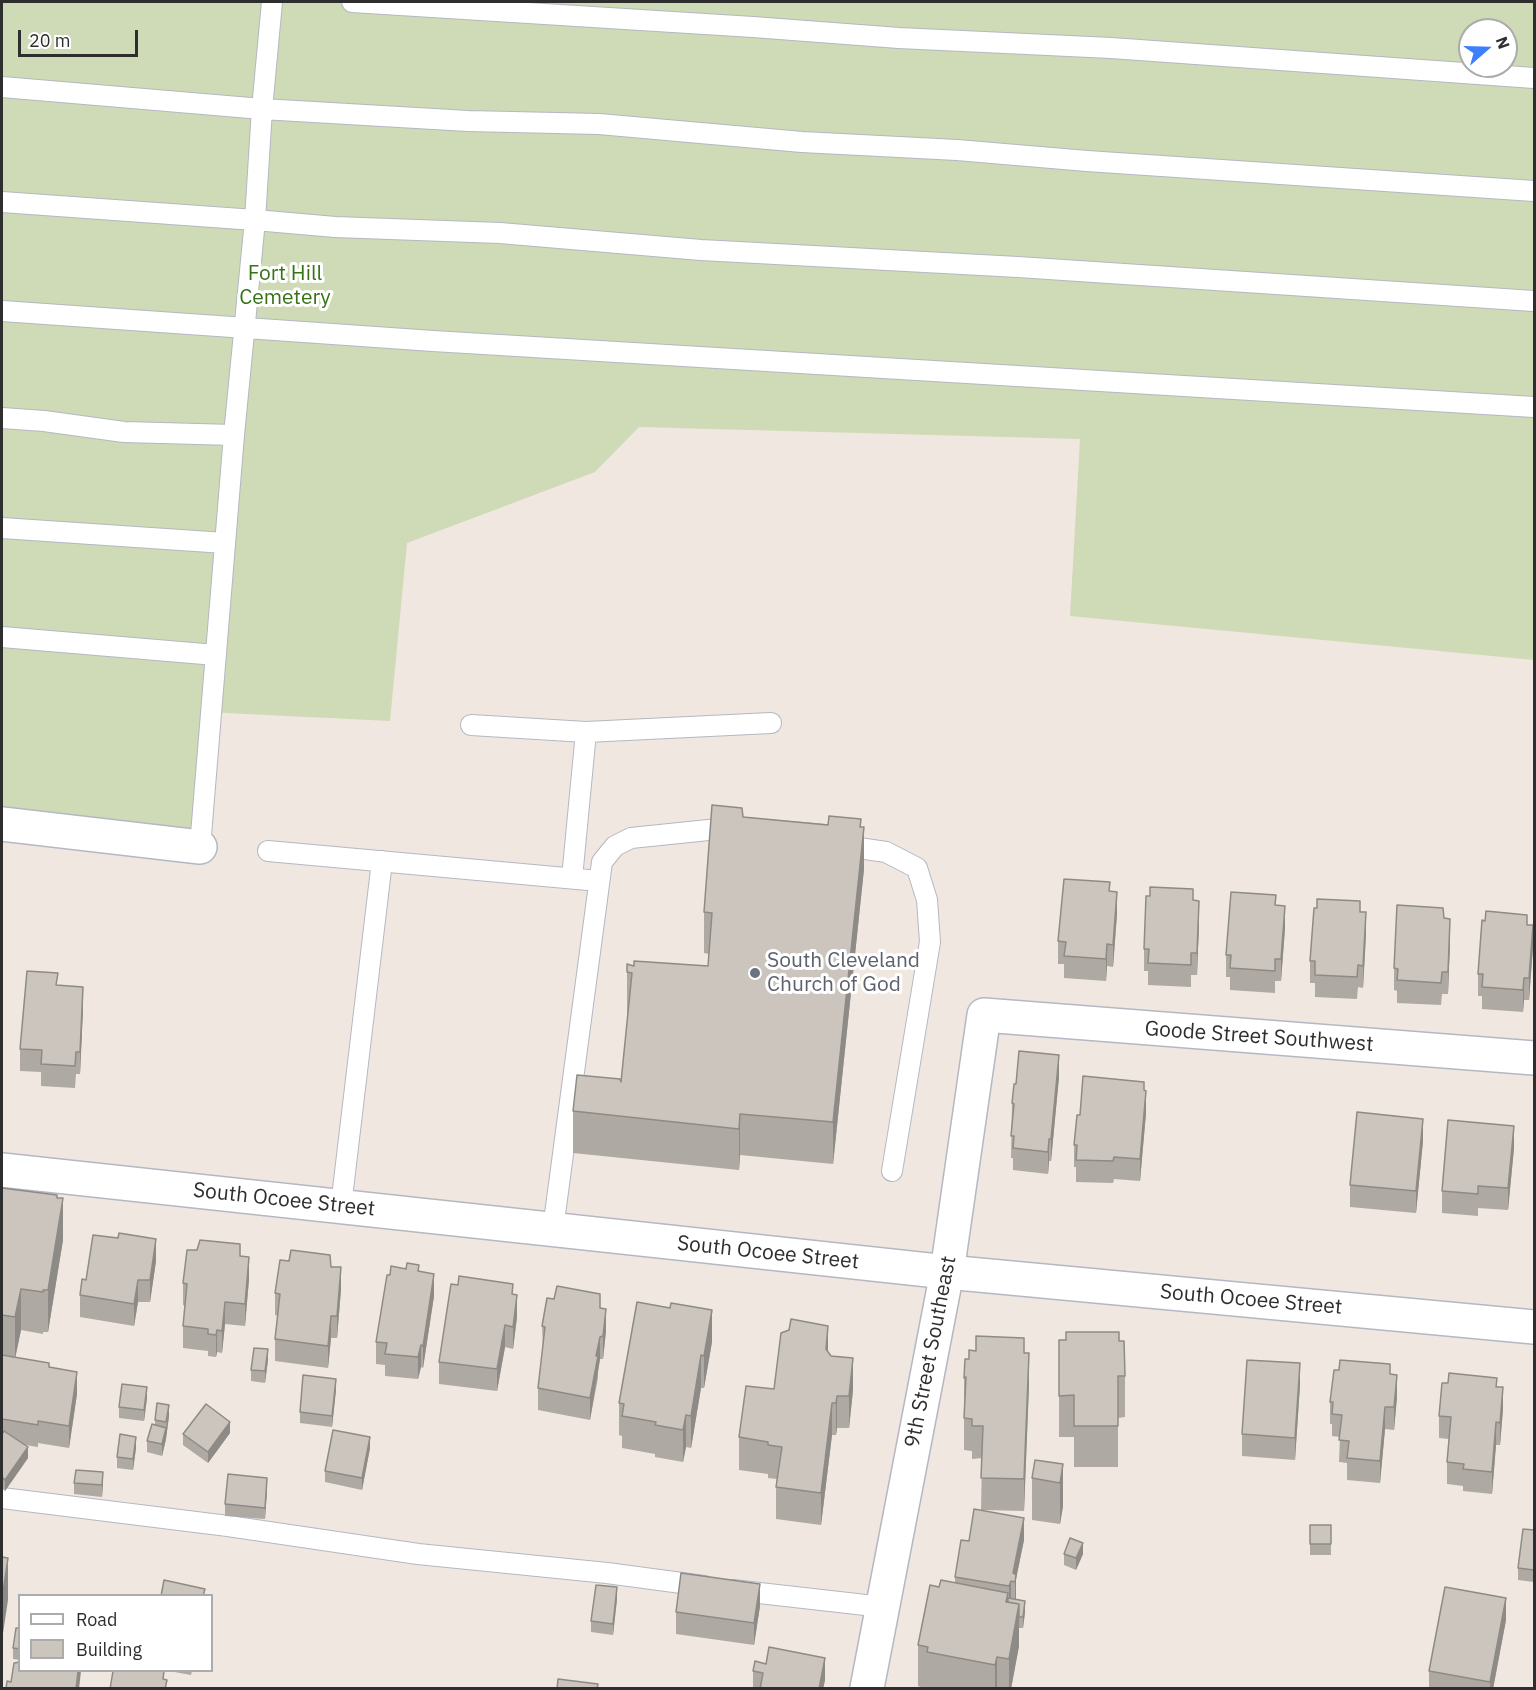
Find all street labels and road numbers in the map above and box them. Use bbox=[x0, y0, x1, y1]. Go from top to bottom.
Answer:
street label: Goode Street Southwest bbox=[1144, 1016, 1374, 1058]
street label: South Ocoee Street bbox=[192, 1178, 376, 1222]
street label: South Ocoee Street bbox=[676, 1231, 860, 1275]
street label: 9th Street Southeast bbox=[900, 1254, 962, 1450]
street label: South Ocoee Street bbox=[1159, 1279, 1343, 1321]

